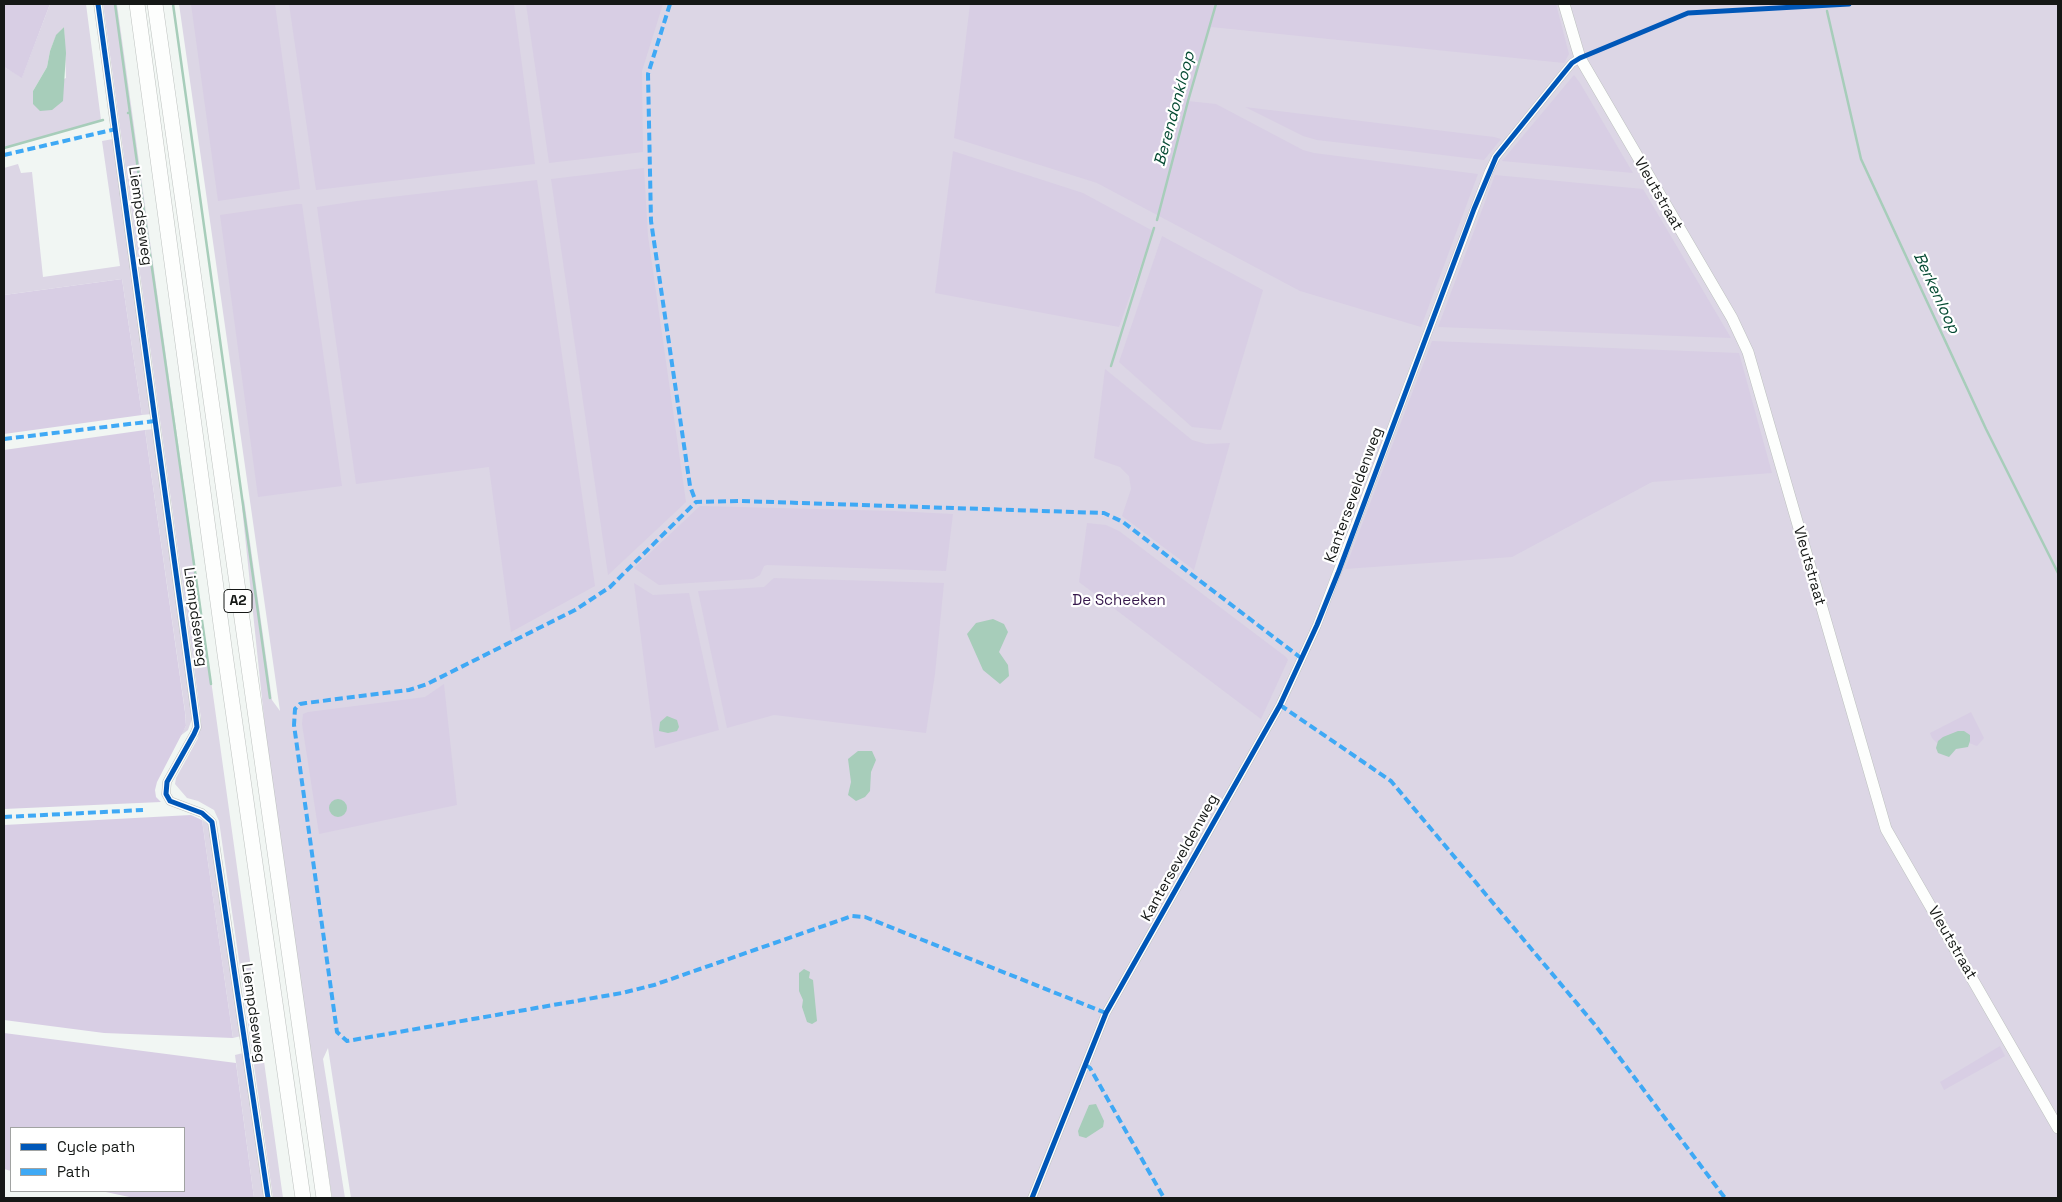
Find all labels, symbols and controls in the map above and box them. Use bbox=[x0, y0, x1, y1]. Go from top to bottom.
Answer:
water label: Berendonkloop bbox=[1150, 50, 1200, 168]
street label: Vleutstraat bbox=[1630, 154, 1686, 234]
street label: Liempdseweg bbox=[124, 165, 156, 267]
water label: Berkenloop bbox=[1909, 249, 1963, 337]
street label: Kanterseveldenweg bbox=[1321, 425, 1387, 565]
street label: Vleutstraat bbox=[1789, 524, 1829, 608]
street label: Liempdseweg bbox=[179, 566, 211, 668]
road number: A2 bbox=[224, 590, 252, 612]
park label: De Scheeken bbox=[1072, 592, 1166, 610]
street label: Kanterseveldenweg bbox=[1138, 791, 1222, 925]
street label: Vleutstraat bbox=[1924, 903, 1980, 983]
street label: Liempdseweg bbox=[237, 962, 269, 1064]
legend bbox=[10, 1127, 185, 1192]
text: Cycle path bbox=[57, 1137, 135, 1156]
text: Path bbox=[57, 1162, 90, 1181]

